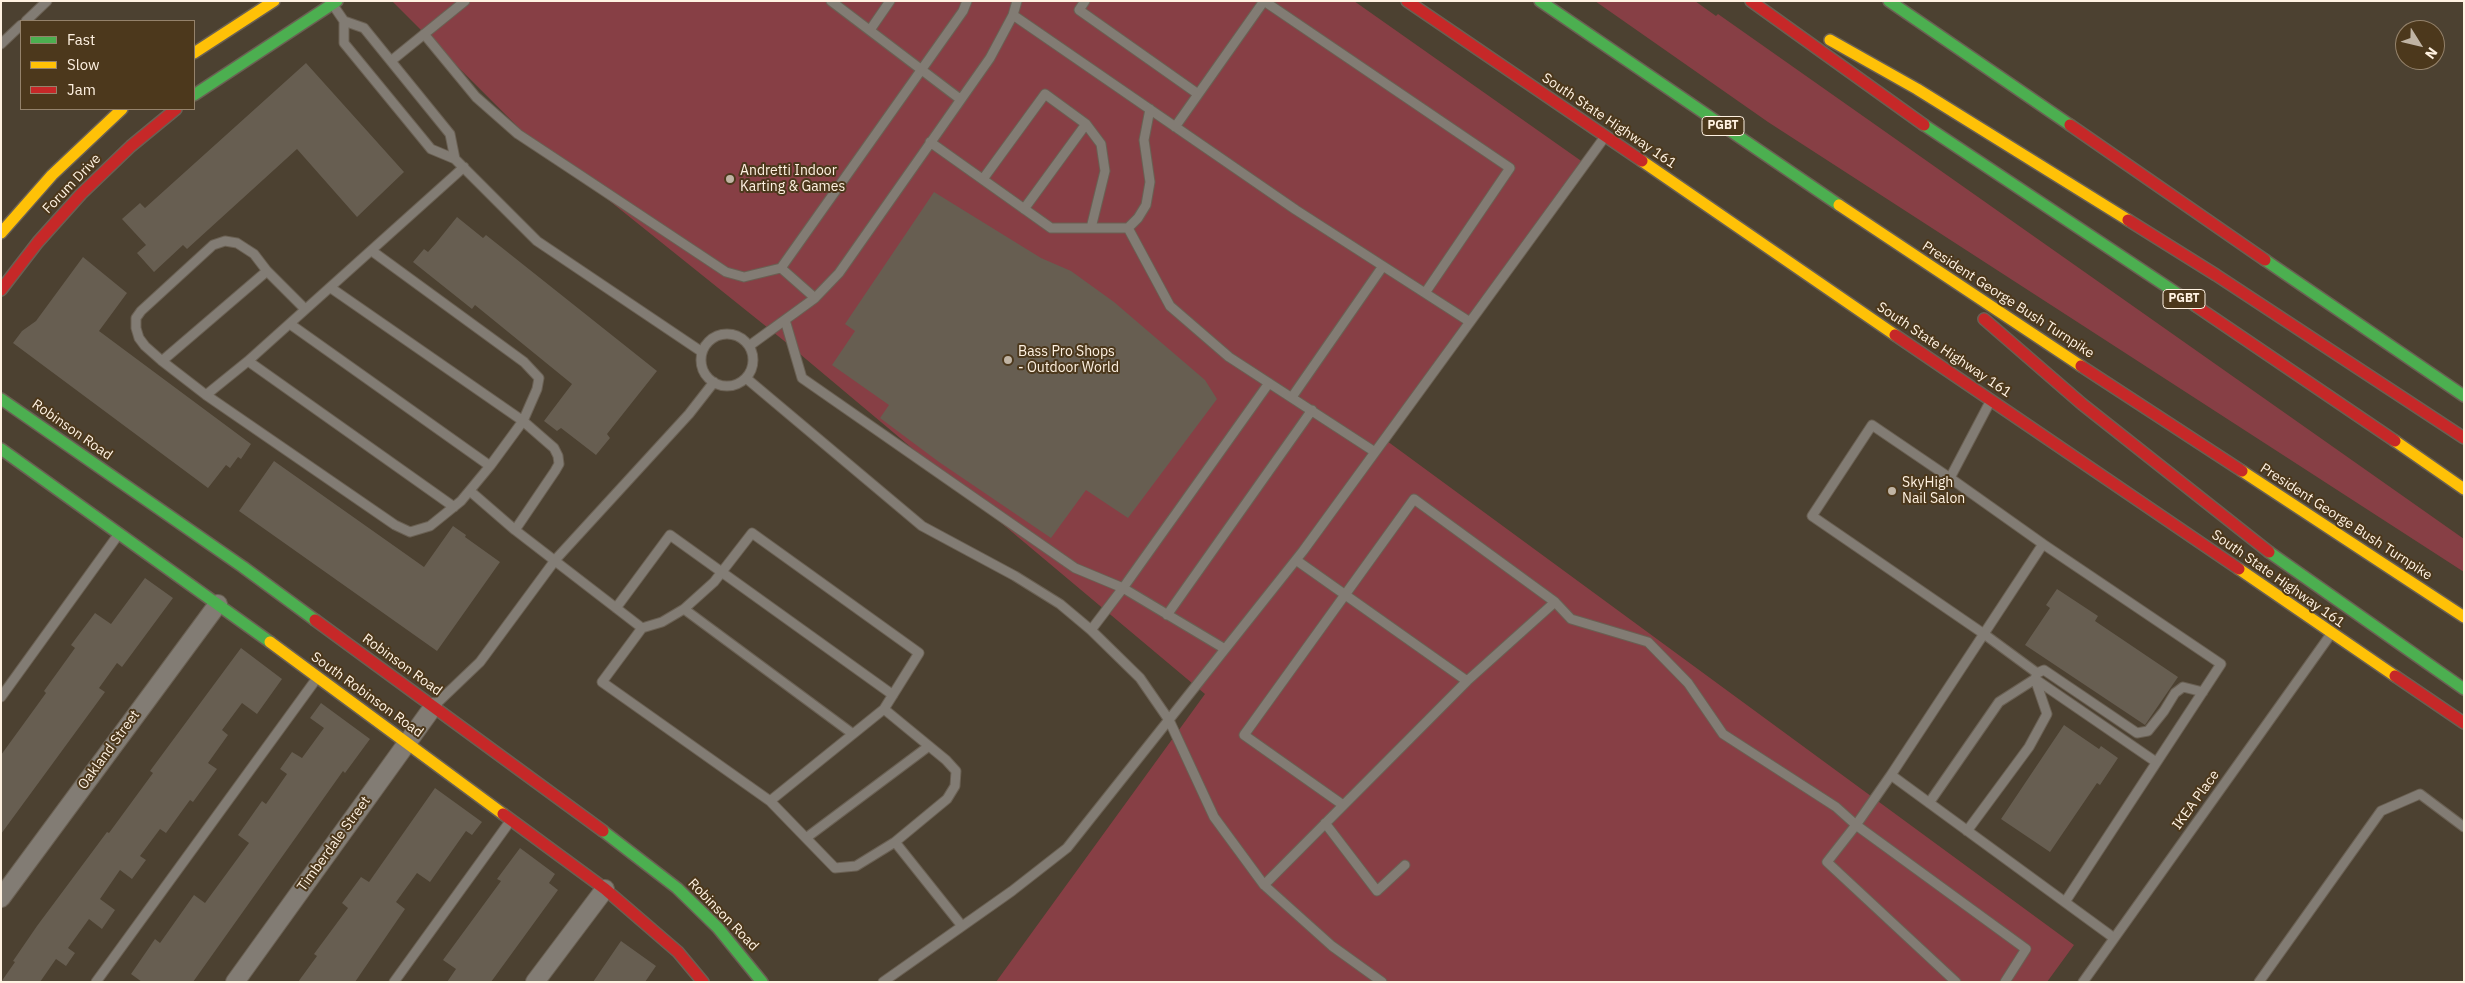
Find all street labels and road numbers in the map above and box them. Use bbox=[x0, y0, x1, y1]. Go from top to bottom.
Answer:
street label: South State Highway 161 bbox=[1539, 70, 1679, 172]
road number: PGBT bbox=[1702, 116, 1744, 136]
street label: Forum Drive bbox=[39, 151, 105, 217]
street label: President George Bush Turnpike bbox=[1919, 238, 2097, 362]
road number: PGBT bbox=[2163, 290, 2205, 308]
street label: South State Highway 161 bbox=[1874, 299, 2014, 401]
street label: Robinson Road bbox=[29, 396, 115, 464]
street label: President George Bush Turnpike bbox=[2257, 460, 2435, 584]
street label: South State Highway 161 bbox=[2208, 527, 2348, 631]
street label: Robinson Road bbox=[359, 631, 445, 699]
street label: South Robinson Road bbox=[308, 649, 426, 741]
street label: Oakland Street bbox=[75, 707, 143, 793]
street label: IKEA Place bbox=[2169, 767, 2223, 833]
street label: Timberdale Street bbox=[294, 793, 374, 895]
street label: Robinson Road bbox=[684, 875, 762, 955]

